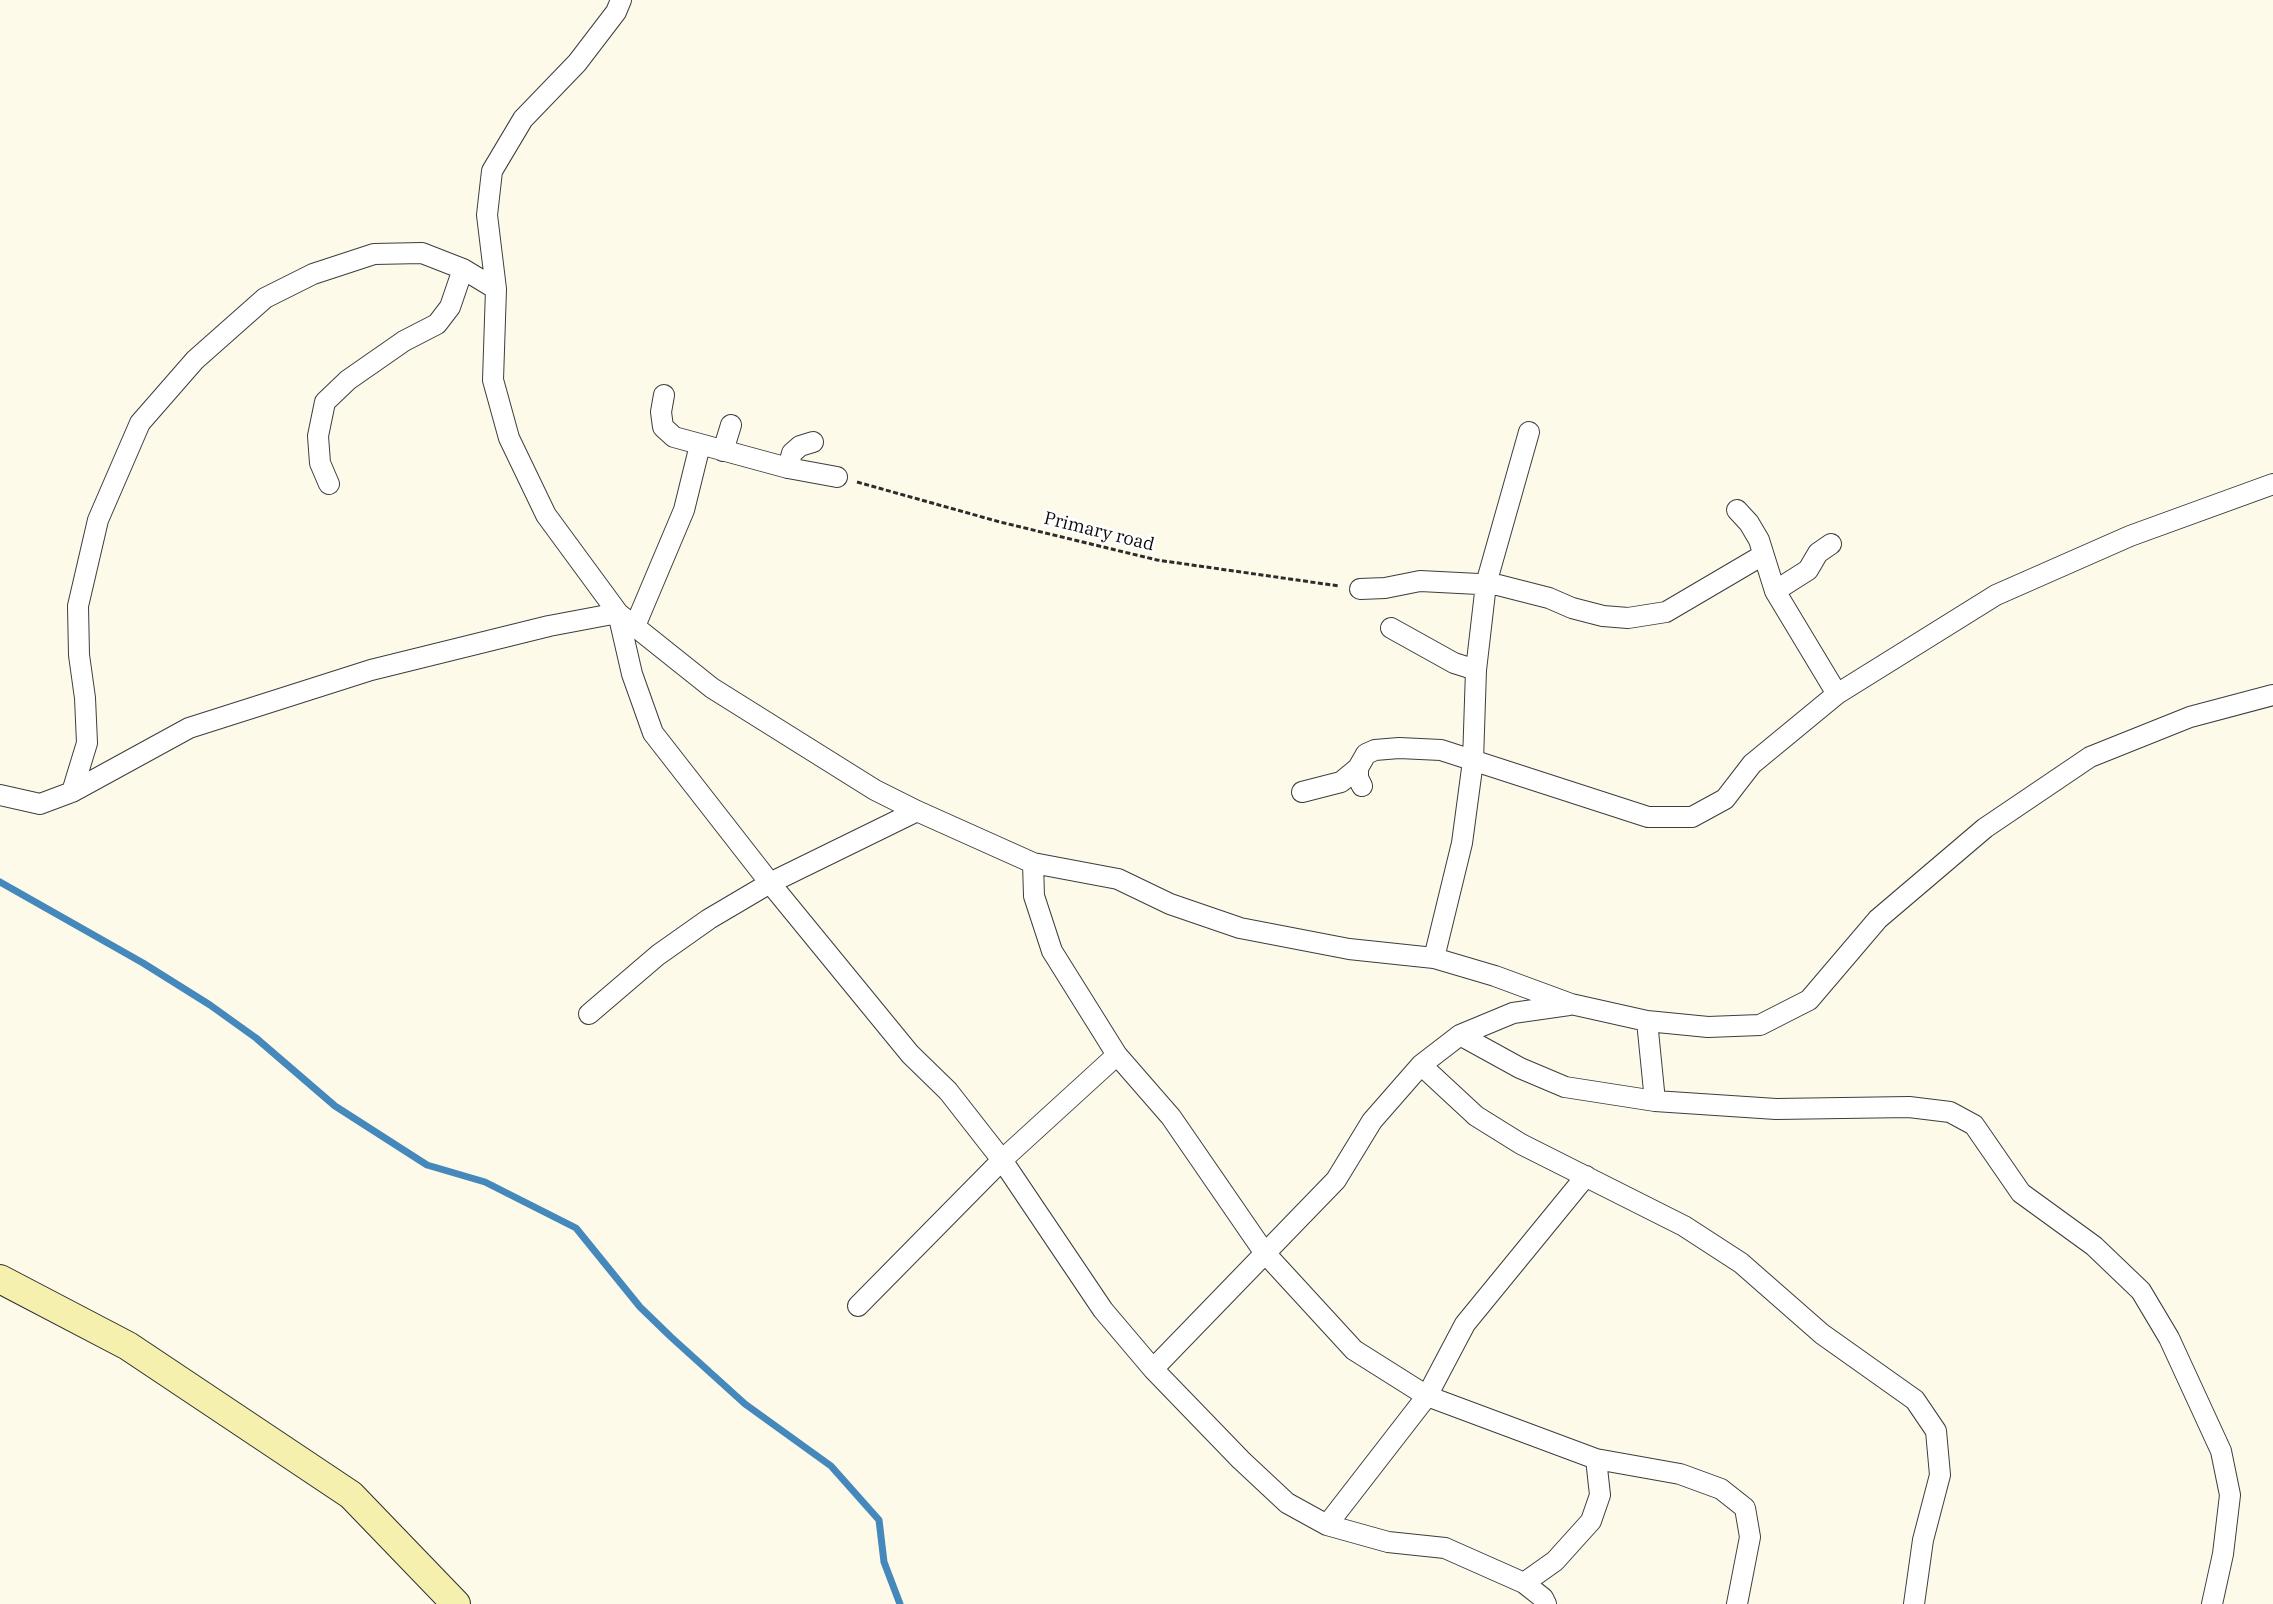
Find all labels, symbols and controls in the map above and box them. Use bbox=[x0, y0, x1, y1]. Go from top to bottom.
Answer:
street label: Primary road bbox=[1042, 508, 1156, 556]

